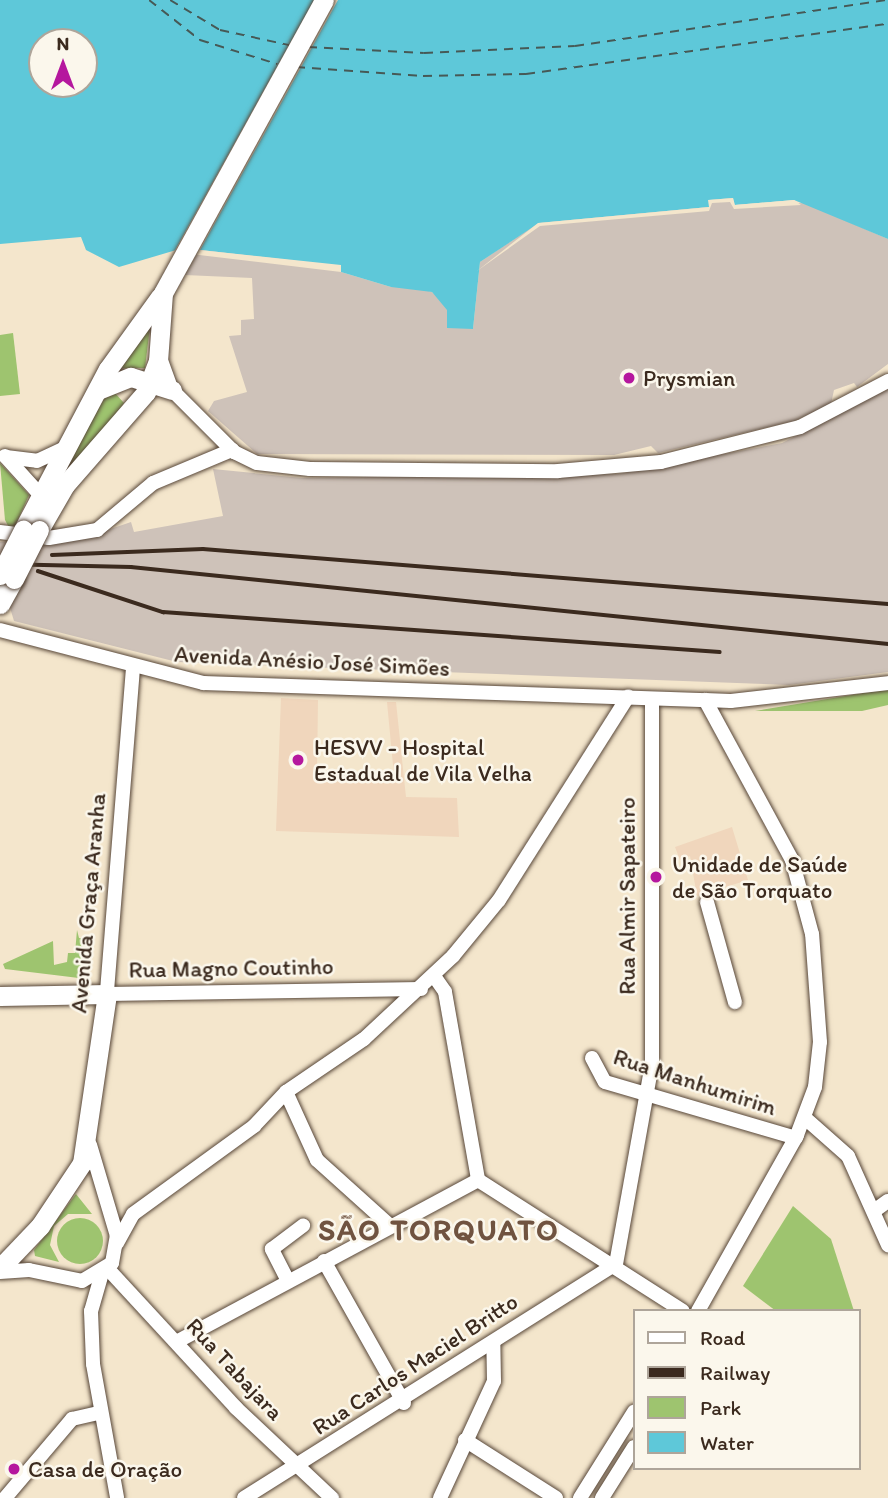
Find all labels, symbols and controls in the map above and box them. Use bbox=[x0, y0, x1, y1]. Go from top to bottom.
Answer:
north arrow bbox=[28, 28, 98, 98]
text: N bbox=[57, 32, 69, 55]
place label: Prysmian bbox=[643, 364, 735, 392]
marker: Prysmian bbox=[621, 370, 637, 386]
street label: Avenida Anésio José Simões bbox=[174, 640, 450, 682]
place label: HESVV - Hospital Estadual de Vila Velha bbox=[314, 733, 531, 787]
marker: HESVV - Hospital Estadual de Vila Velha bbox=[288, 750, 308, 770]
street label: Avenida Graça Aranha bbox=[65, 792, 111, 1014]
street label: Rua Almir Sapateiro bbox=[613, 797, 641, 995]
place label: Unidade de Saúde de São Torquato bbox=[672, 850, 849, 904]
marker: Unidade de Saúde de São Torquato bbox=[646, 867, 666, 887]
street label: Rua Magno Coutinho bbox=[129, 952, 333, 984]
street label: Rua Manhumirim bbox=[610, 1043, 780, 1121]
district label: SÃO TORQUATO bbox=[318, 1212, 560, 1248]
street label: Rua Carlos Maciel Britto bbox=[307, 1287, 523, 1441]
legend bbox=[632, 1309, 860, 1470]
street label: Rua Tabajara bbox=[181, 1313, 289, 1425]
text: Road bbox=[700, 1325, 745, 1350]
text: Railway bbox=[700, 1360, 770, 1385]
text: Park bbox=[700, 1395, 741, 1420]
text: Water bbox=[700, 1430, 754, 1455]
place label: Casa de Oração bbox=[28, 1455, 182, 1483]
marker: Casa de Oração bbox=[6, 1461, 22, 1477]

